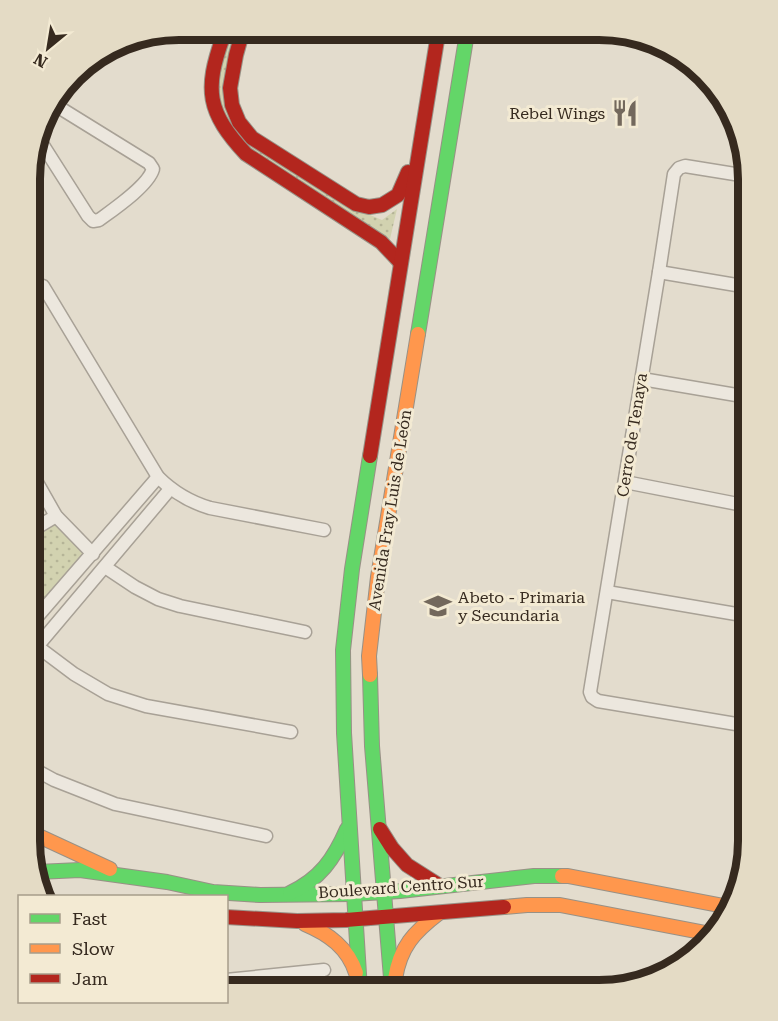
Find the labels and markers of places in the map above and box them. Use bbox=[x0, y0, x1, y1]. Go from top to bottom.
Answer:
restaurant icon: Rebel Wings bbox=[610, 98, 640, 128]
place label: Rebel Wings bbox=[509, 104, 605, 123]
place label: Abeto - Primaria y Secundaria bbox=[458, 588, 585, 625]
school or university icon: Abeto - Primaria y Secundaria bbox=[423, 591, 453, 621]

